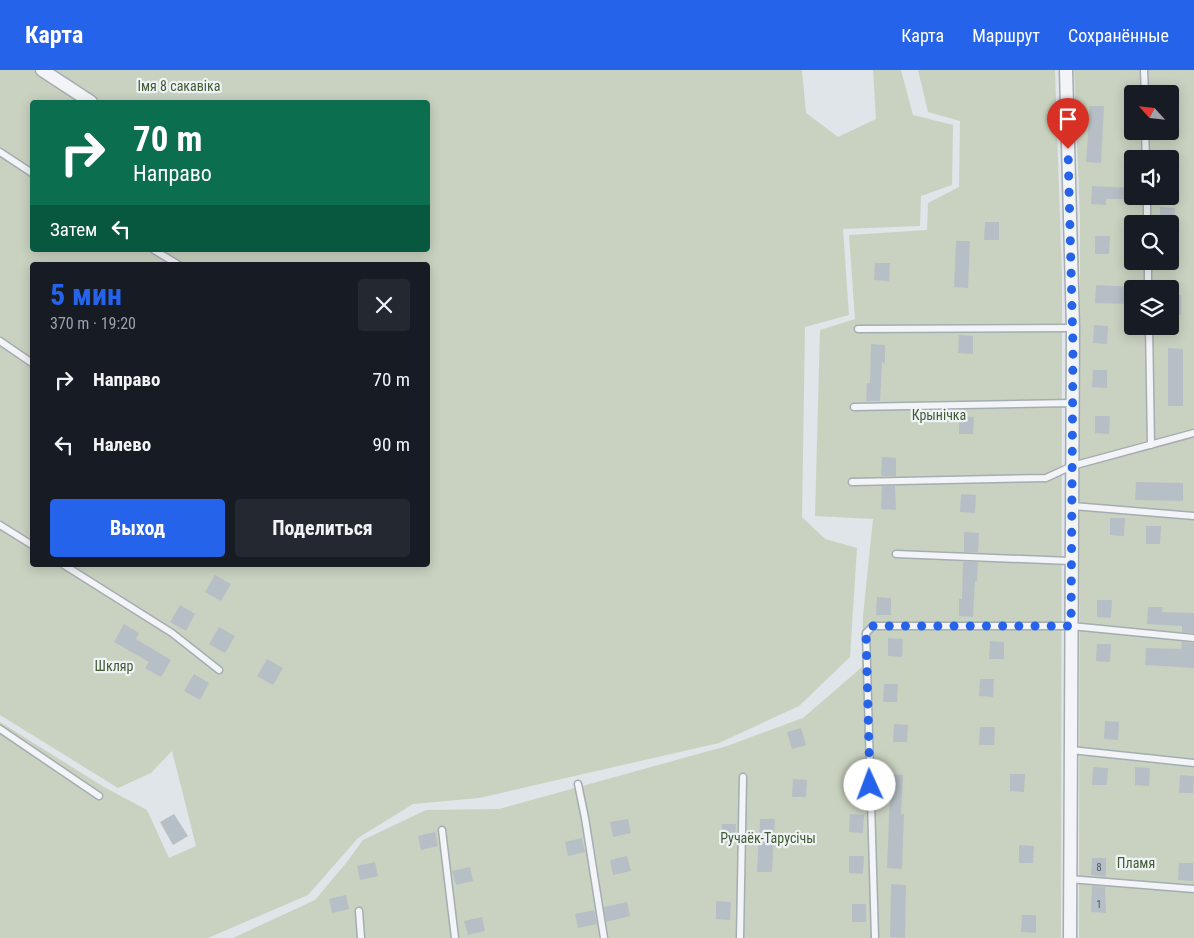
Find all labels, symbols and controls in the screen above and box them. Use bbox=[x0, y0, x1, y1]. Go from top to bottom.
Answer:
text: Карта bbox=[25, 21, 83, 49]
text: Карта bbox=[901, 25, 944, 46]
text: Маршрут bbox=[972, 25, 1040, 46]
text: Сохранённые bbox=[1068, 25, 1169, 46]
park label: Імя 8 сакавіка bbox=[138, 78, 220, 94]
north arrow bbox=[1124, 85, 1179, 140]
map controls bbox=[1124, 85, 1179, 335]
pin bbox=[1047, 98, 1089, 149]
icon: arrive bbox=[1054, 105, 1082, 133]
text: 70 m bbox=[133, 119, 202, 160]
icon: right bbox=[50, 120, 115, 185]
button: sound bbox=[1124, 150, 1179, 205]
text: Направо bbox=[133, 161, 212, 186]
icon: left bbox=[107, 215, 135, 243]
button: search bbox=[1124, 215, 1179, 270]
text: Затем bbox=[50, 218, 97, 241]
text: 5 мин bbox=[50, 277, 122, 312]
button: close bbox=[358, 279, 410, 331]
button: layers bbox=[1124, 280, 1179, 335]
text: 370 m · 19:20 bbox=[50, 314, 136, 333]
icon: right bbox=[50, 366, 78, 394]
text: Направо bbox=[93, 368, 160, 391]
text: 70 m bbox=[373, 368, 410, 391]
park label: Крынічка bbox=[912, 407, 966, 423]
icon: left bbox=[50, 431, 78, 459]
text: Налево bbox=[93, 433, 151, 456]
text: 90 m bbox=[373, 433, 410, 456]
button: Выход bbox=[50, 499, 225, 557]
button: Поделиться bbox=[235, 499, 410, 557]
park label: Шкляр bbox=[95, 658, 134, 674]
position arrow bbox=[843, 758, 895, 810]
park label: Ручаёк-Тарусічы bbox=[720, 830, 816, 846]
park label: Пламя bbox=[1117, 855, 1155, 871]
house number: 8 bbox=[1096, 861, 1102, 874]
house number: 1 bbox=[1096, 898, 1102, 911]

